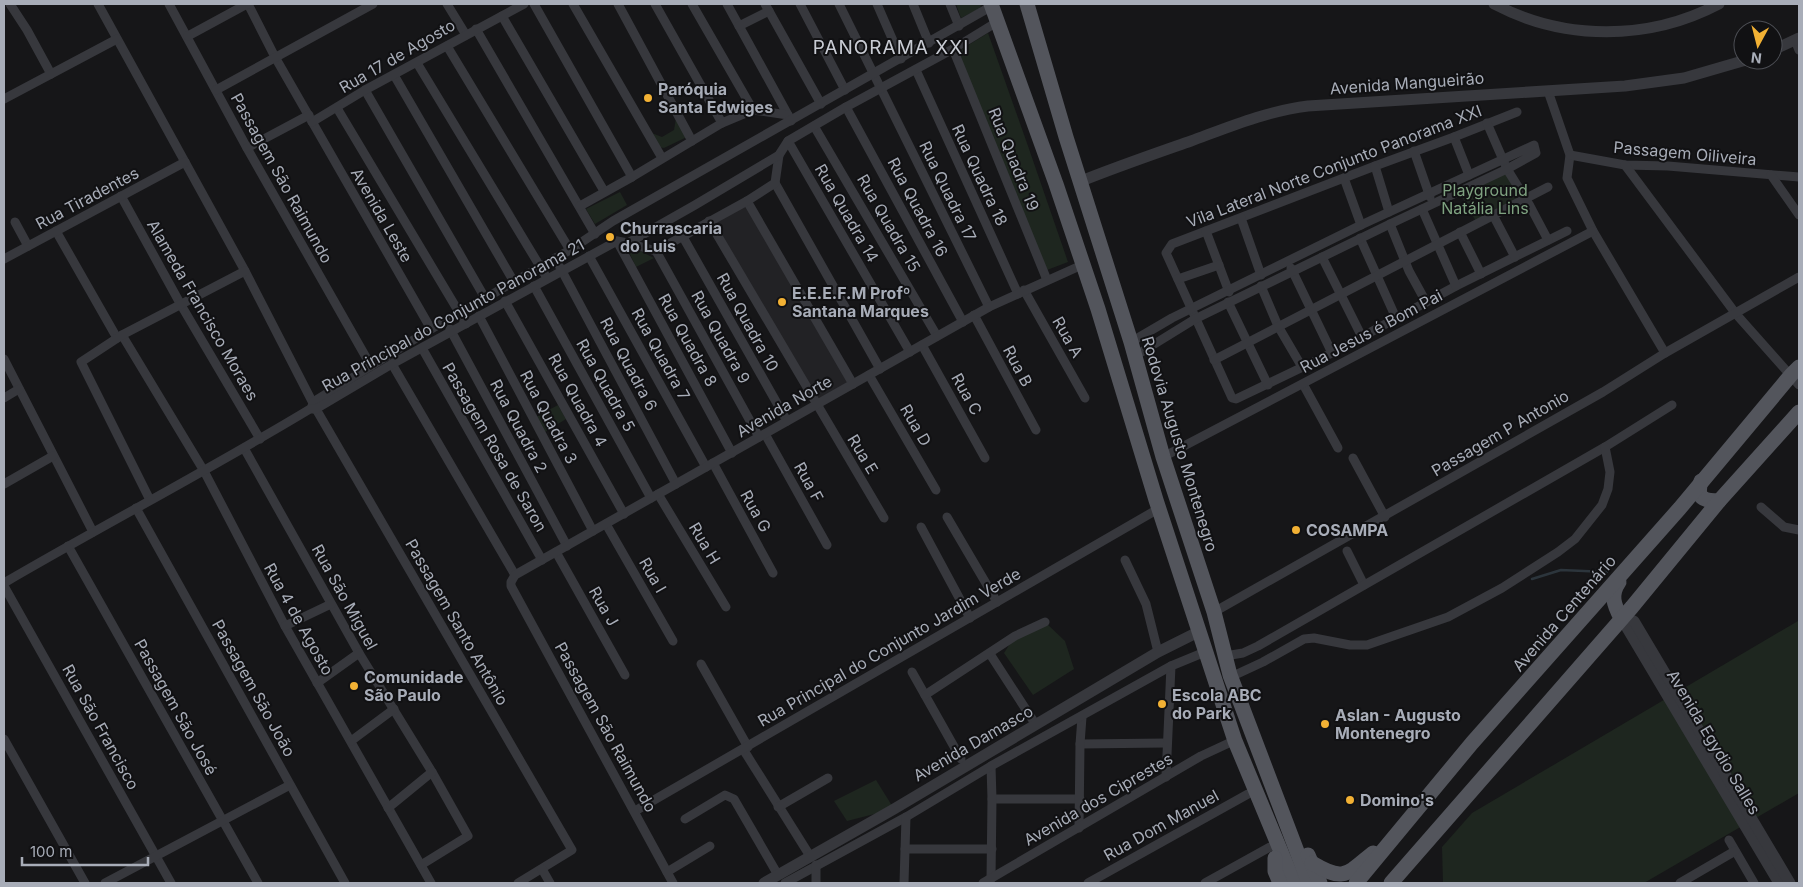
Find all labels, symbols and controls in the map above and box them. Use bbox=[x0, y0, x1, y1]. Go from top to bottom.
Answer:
street label: Rua 17 de Agosto bbox=[335, 15, 459, 97]
north arrow bbox=[1733, 20, 1783, 70]
district label: PANORAMA XXI bbox=[813, 36, 969, 59]
text: N bbox=[1750, 49, 1763, 67]
street label: Avenida Mangueirão bbox=[1329, 68, 1485, 98]
place label: Paróquia Santa Edwiges bbox=[658, 79, 773, 117]
street label: Passagem São Raimundo bbox=[227, 89, 337, 267]
marker: Paróquia Santa Edwiges bbox=[642, 92, 654, 104]
street label: Vila Lateral Norte Conjunto Panorama XXI bbox=[1184, 100, 1484, 232]
street label: Rua Quadra 19 bbox=[984, 104, 1044, 214]
street label: Rua Quadra 18 bbox=[948, 121, 1012, 229]
street label: Passagem Oiliveira bbox=[1613, 137, 1757, 169]
street label: Rua Quadra 17 bbox=[915, 138, 981, 244]
street label: Rua Quadra 16 bbox=[883, 154, 953, 260]
street label: Rua Quadra 14 bbox=[811, 160, 883, 266]
street label: Rua Tiradentes bbox=[32, 162, 142, 234]
street label: Avenida Leste bbox=[347, 164, 417, 266]
street label: Rua Quadra 15 bbox=[853, 171, 925, 275]
park label: Playground Natália Lins bbox=[1441, 180, 1529, 218]
street label: Alameda Francisco Moraes bbox=[143, 216, 263, 404]
place label: Churrascaria do Luis bbox=[620, 218, 722, 256]
marker: Churrascaria do Luis bbox=[604, 231, 616, 243]
street label: Rua Principal do Conjunto Panorama 21 bbox=[318, 234, 588, 396]
street label: Rua Quadra 10 bbox=[713, 269, 783, 375]
place label: E.E.E.F.M Profº Santana Marques bbox=[792, 283, 929, 321]
street label: Rua Jesus é Bom Pai bbox=[1297, 285, 1445, 377]
street label: Rua Quadra 9 bbox=[687, 287, 755, 387]
street label: Rua Quadra 8 bbox=[654, 290, 722, 390]
marker: E.E.E.F.M Profº Santana Marques bbox=[776, 296, 788, 308]
street label: Rua Quadra 7 bbox=[627, 304, 695, 404]
street label: Rua A bbox=[1048, 313, 1088, 361]
street label: Rua Quadra 6 bbox=[596, 314, 662, 414]
street label: Rodovia Augusto Montenegro bbox=[1138, 334, 1222, 554]
street label: Rua Quadra 5 bbox=[572, 335, 640, 435]
street label: Rua B bbox=[999, 342, 1037, 390]
street label: Rua Quadra 4 bbox=[544, 350, 612, 450]
street label: Passagem Rosa de Saron bbox=[438, 359, 552, 535]
street label: Rua Quadra 3 bbox=[516, 367, 582, 467]
street label: Rua C bbox=[947, 370, 987, 418]
street label: Avenida Norte bbox=[733, 371, 835, 441]
street label: Rua Quadra 2 bbox=[486, 376, 552, 476]
street label: Passagem P Antonio bbox=[1428, 385, 1572, 481]
street label: Rua D bbox=[896, 401, 936, 449]
street label: Rua E bbox=[843, 430, 883, 478]
street label: Rua F bbox=[790, 458, 828, 506]
street label: Rua G bbox=[736, 486, 776, 536]
street label: Rua H bbox=[685, 519, 725, 567]
place label: COSAMPA bbox=[1306, 520, 1388, 540]
marker: COSAMPA bbox=[1290, 524, 1302, 536]
street label: Passagem Santo Antônio bbox=[401, 535, 513, 709]
street label: Rua São Miguel bbox=[308, 541, 382, 653]
street label: Avenida Centenário bbox=[1508, 551, 1620, 675]
street label: Rua I bbox=[635, 554, 671, 596]
street label: Rua 4 de Agosto bbox=[260, 559, 338, 679]
street label: Rua Principal do Conjunto Jardim Verde bbox=[754, 563, 1024, 731]
street label: Rua J bbox=[585, 583, 623, 629]
street label: Passagem São João bbox=[208, 616, 300, 760]
street label: Passagem São José bbox=[130, 635, 222, 779]
street label: Passagem São Raimundo bbox=[551, 638, 661, 816]
street label: Rua São Francisco bbox=[58, 661, 144, 793]
street label: Avenida Egydio Salles bbox=[1663, 666, 1765, 818]
place label: Comunidade São Paulo bbox=[364, 667, 464, 705]
marker: Comunidade São Paulo bbox=[348, 680, 360, 692]
place label: Escola ABC do Park bbox=[1172, 685, 1262, 723]
marker: Escola ABC do Park bbox=[1156, 698, 1168, 710]
street label: Avenida Damasco bbox=[909, 701, 1037, 785]
place label: Aslan - Augusto Montenegro bbox=[1335, 705, 1461, 743]
marker: Aslan - Augusto Montenegro bbox=[1319, 718, 1331, 730]
street label: Avenida dos Ciprestes bbox=[1020, 748, 1176, 850]
street label: Rua Dom Manuel bbox=[1100, 785, 1222, 865]
place label: Domino's bbox=[1360, 790, 1434, 810]
marker: Domino's bbox=[1344, 794, 1356, 806]
scale bar bbox=[22, 834, 149, 866]
text: 100 m bbox=[30, 842, 72, 861]

